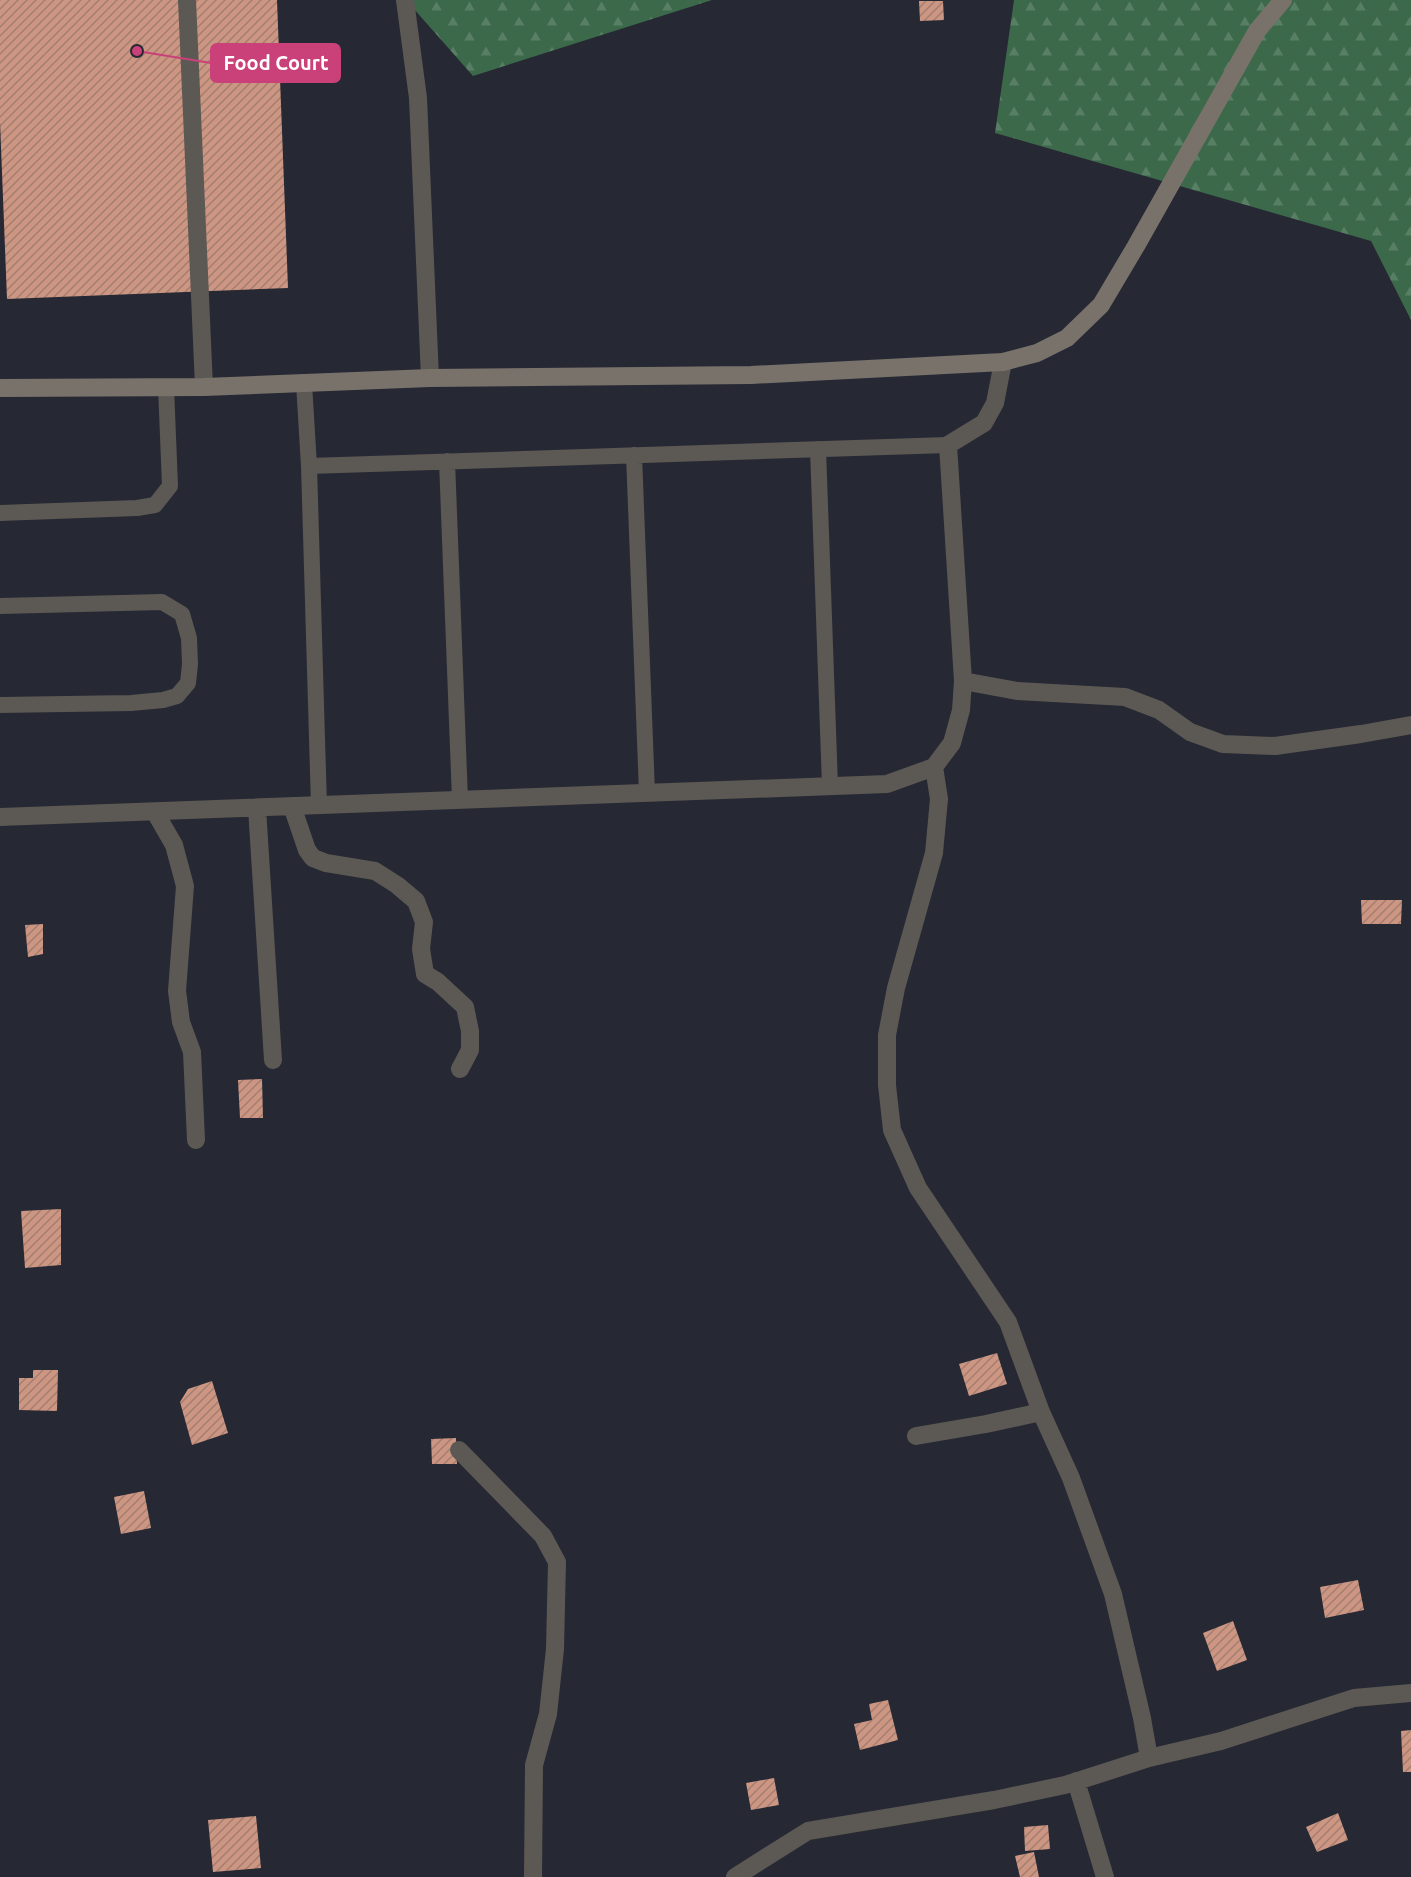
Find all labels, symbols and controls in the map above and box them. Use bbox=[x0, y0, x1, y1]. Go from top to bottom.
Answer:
callout: Food Court bbox=[211, 44, 340, 82]
text: Food Court bbox=[223, 51, 329, 74]

